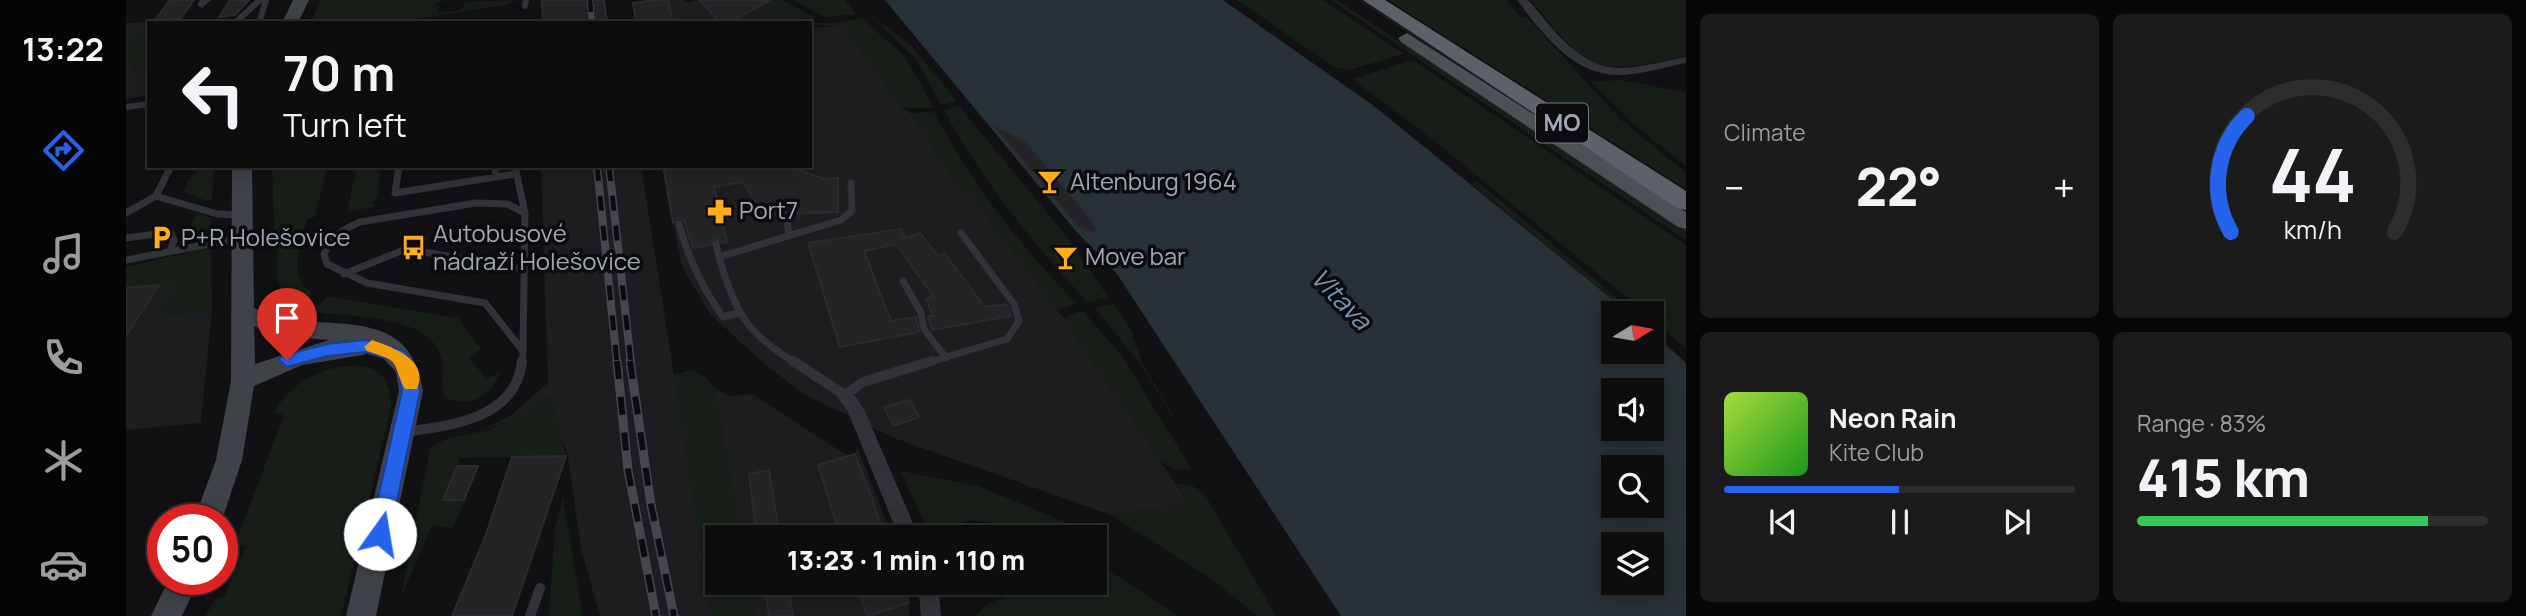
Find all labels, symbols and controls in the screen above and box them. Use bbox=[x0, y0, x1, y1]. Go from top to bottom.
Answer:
text: 13:22 bbox=[22, 27, 104, 71]
text: 70 m bbox=[283, 39, 395, 106]
icon: left bbox=[168, 49, 259, 140]
text: Turn left bbox=[283, 103, 407, 147]
road number: MO bbox=[1536, 104, 1588, 142]
text: Climate bbox=[1724, 116, 1806, 148]
text: 44 bbox=[2269, 124, 2356, 224]
icon: directions bbox=[39, 126, 88, 175]
text: 22° bbox=[1856, 151, 1942, 222]
text: − bbox=[1724, 161, 1745, 213]
text: + bbox=[2053, 161, 2075, 213]
place label: Altenburg 1964 bbox=[1070, 164, 1237, 197]
bar icon: Altenburg 1964 bbox=[1036, 168, 1064, 196]
place label: Port7 bbox=[739, 193, 798, 226]
pharmacy icon: Port7 bbox=[705, 197, 733, 225]
text: km/h bbox=[2283, 212, 2342, 247]
place label: Autobusové nádraží Holešovice bbox=[433, 216, 641, 277]
place label: P+R Holešovice bbox=[181, 220, 351, 253]
parking icon: P+R Holešovice bbox=[147, 224, 175, 252]
icon: music bbox=[39, 229, 88, 278]
bus stop icon: Autobusové nádraží Holešovice bbox=[399, 234, 427, 262]
place label: Move bar bbox=[1085, 239, 1186, 272]
bar icon: Move bar bbox=[1051, 243, 1079, 271]
water label: Vltava bbox=[1304, 260, 1381, 338]
pin bbox=[257, 288, 317, 360]
icon: arrive bbox=[268, 299, 306, 337]
north arrow bbox=[1601, 301, 1664, 364]
map controls bbox=[1601, 301, 1664, 595]
icon: phone bbox=[39, 333, 88, 382]
button: sound bbox=[1601, 378, 1664, 441]
text: Neon Rain bbox=[1829, 400, 1957, 436]
text: Range · 83% bbox=[2137, 407, 2266, 439]
icon: climate bbox=[39, 436, 88, 485]
text: Kite Club bbox=[1829, 436, 1924, 468]
text: 415 km bbox=[2137, 442, 2310, 513]
button: search bbox=[1601, 455, 1664, 518]
position arrow bbox=[343, 497, 417, 571]
icon: previous bbox=[1764, 503, 1802, 541]
icon: pause bbox=[1881, 503, 1919, 541]
icon: next bbox=[1998, 503, 2036, 541]
speed limit sign: 50 bbox=[147, 504, 238, 595]
button: layers bbox=[1601, 532, 1664, 595]
icon: car bbox=[39, 540, 88, 589]
text: 13:23 · 1 min · 110 m bbox=[787, 542, 1025, 578]

